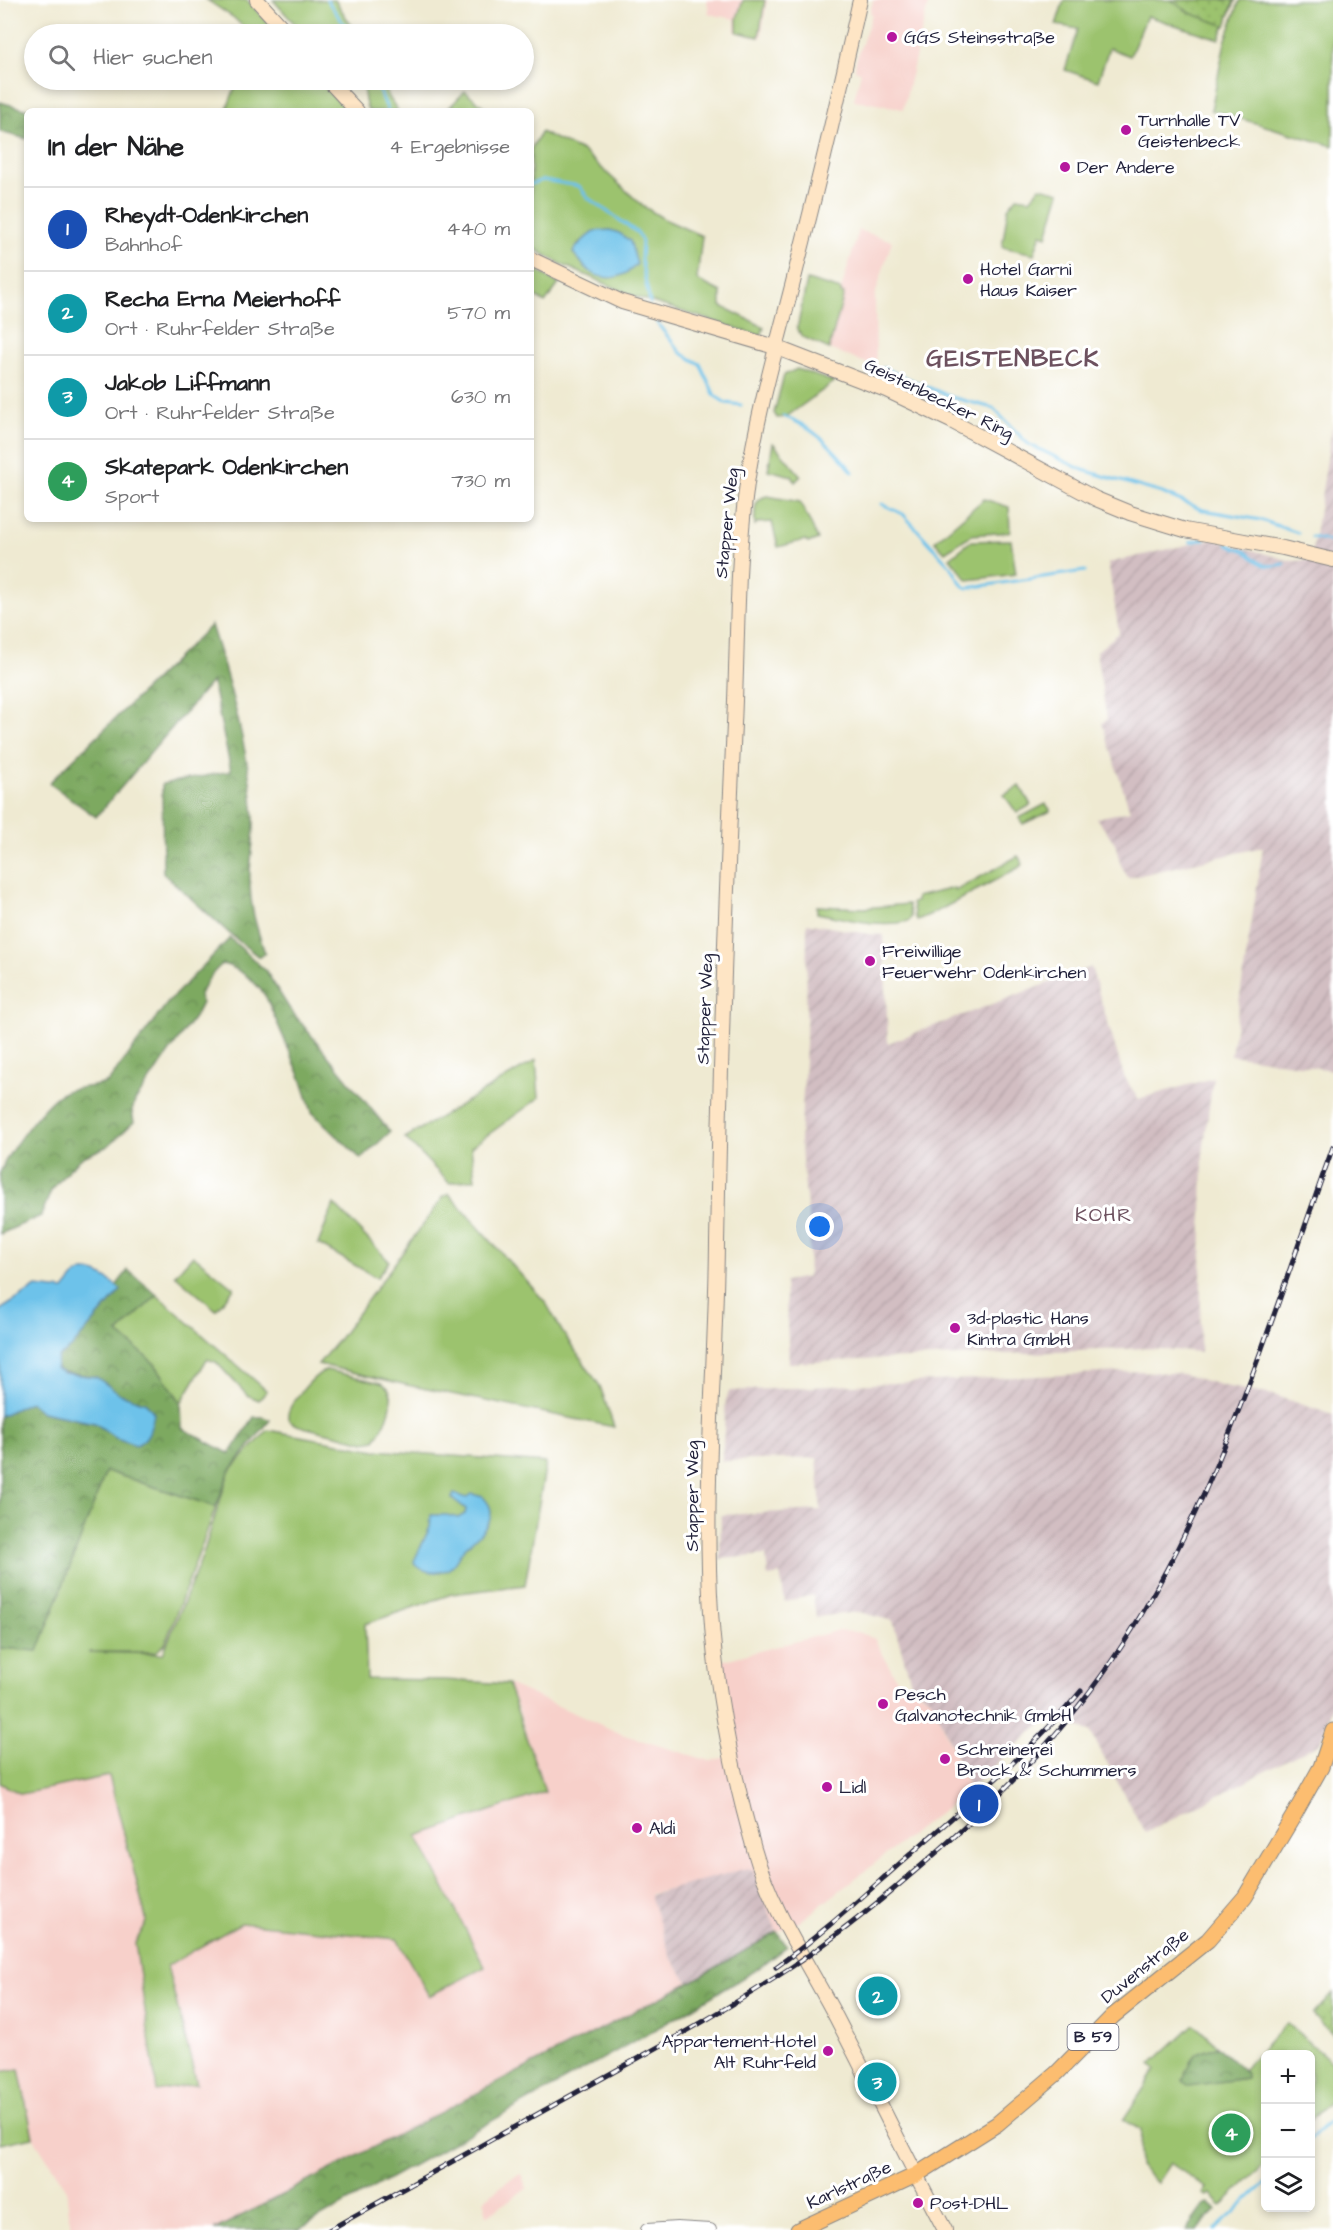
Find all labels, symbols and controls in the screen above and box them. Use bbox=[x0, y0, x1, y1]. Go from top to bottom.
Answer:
search box bbox=[24, 24, 534, 90]
place label: GGS Steinsstraße bbox=[904, 25, 1055, 50]
marker: GGS Steinsstraße bbox=[885, 30, 899, 44]
icon: search bbox=[45, 41, 78, 74]
text: Hier suchen bbox=[93, 42, 212, 73]
place label: Turnhalle TV Geistenbeck bbox=[1138, 108, 1240, 154]
marker: Turnhalle TV Geistenbeck bbox=[1119, 123, 1133, 137]
text: In der Nähe bbox=[48, 129, 184, 165]
text: 4 Ergebnisse bbox=[389, 133, 510, 161]
place label: Der Andere bbox=[1077, 155, 1175, 180]
marker: Der Andere bbox=[1058, 160, 1072, 174]
text: Rheydt-Odenkirchen bbox=[105, 200, 308, 231]
text: 1 bbox=[66, 215, 69, 243]
text: 440 m bbox=[447, 215, 510, 243]
text: Bahnhof bbox=[105, 231, 182, 259]
place label: Hotel Garni Haus Kaiser bbox=[980, 257, 1077, 303]
marker: Hotel Garni Haus Kaiser bbox=[961, 272, 975, 286]
text: Recha Erna Meierhoff bbox=[105, 284, 340, 315]
text: 2 bbox=[62, 299, 73, 327]
text: 570 m bbox=[447, 299, 510, 327]
text: Ort · Ruhrfelder Straße bbox=[105, 315, 335, 343]
district label: GEISTENBECK bbox=[926, 342, 1100, 376]
street label: Geistenbecker Ring bbox=[860, 352, 1018, 447]
text: Jakob Liffmann bbox=[105, 368, 270, 399]
text: 3 bbox=[62, 383, 73, 411]
text: 630 m bbox=[451, 383, 510, 411]
text: Ort · Ruhrfelder Straße bbox=[105, 399, 335, 427]
text: Skatepark Odenkirchen bbox=[105, 452, 348, 483]
text: 4 bbox=[61, 467, 74, 495]
text: 730 m bbox=[451, 467, 510, 495]
street label: Stapper Weg bbox=[709, 467, 746, 580]
text: Sport bbox=[105, 483, 159, 511]
place label: Freiwillige Feuerwehr Odenkirchen bbox=[882, 939, 1086, 985]
street label: Stapper Weg bbox=[691, 953, 720, 1065]
marker: Freiwillige Feuerwehr Odenkirchen bbox=[863, 954, 877, 968]
district label: KOHR bbox=[1075, 1201, 1133, 1229]
your location bbox=[805, 1212, 834, 1241]
place label: 3d-plastic Hans Kintra GmbH bbox=[967, 1306, 1089, 1352]
marker: 3d-plastic Hans Kintra GmbH bbox=[948, 1321, 962, 1335]
street label: Stapper Weg bbox=[680, 1441, 706, 1551]
place label: Pesch Galvanotechnik GmbH bbox=[895, 1682, 1072, 1728]
marker: Pesch Galvanotechnik GmbH bbox=[876, 1697, 890, 1711]
place label: Schreinerei Brock & Schummers bbox=[957, 1737, 1137, 1783]
marker: Schreinerei Brock & Schummers bbox=[938, 1752, 952, 1766]
place label: Lidl bbox=[839, 1775, 866, 1800]
marker: Lidl bbox=[820, 1780, 834, 1794]
pin: 1 bbox=[960, 1782, 998, 1826]
place label: Aldi bbox=[649, 1816, 676, 1841]
marker: Aldi bbox=[630, 1821, 644, 1835]
street label: Duvenstraße bbox=[1096, 1923, 1195, 2009]
pin: 2 bbox=[858, 1974, 898, 2018]
road number: B 59 bbox=[1068, 2024, 1118, 2050]
place label: Appartement-Hotel Alt Ruhrfeld bbox=[662, 2029, 816, 2075]
marker: Appartement-Hotel Alt Ruhrfeld bbox=[821, 2044, 835, 2058]
map controls bbox=[1261, 2050, 1315, 2212]
button: + bbox=[1261, 2050, 1315, 2104]
pin: 3 bbox=[858, 2060, 896, 2104]
button: − bbox=[1261, 2104, 1315, 2158]
pin: 4 bbox=[1212, 2110, 1250, 2156]
street label: Karlstraße bbox=[803, 2154, 896, 2216]
button: layers bbox=[1261, 2158, 1315, 2212]
place label: Post-DHL bbox=[930, 2191, 1009, 2216]
marker: Post-DHL bbox=[911, 2196, 925, 2210]

